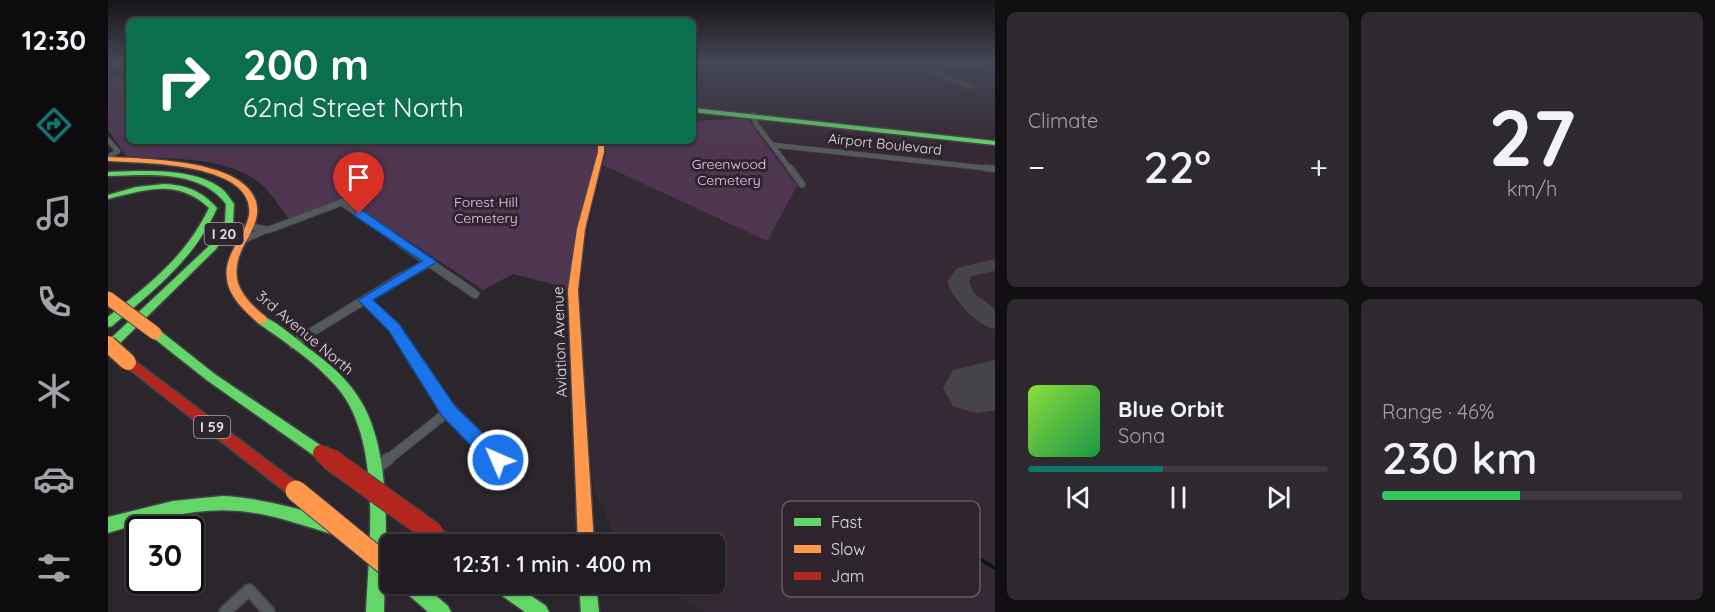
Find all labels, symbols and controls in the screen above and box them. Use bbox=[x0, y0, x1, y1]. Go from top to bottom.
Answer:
text: 12:30 bbox=[22, 23, 86, 57]
text: 200 m bbox=[243, 38, 369, 91]
icon: right bbox=[144, 42, 222, 120]
text: 27 bbox=[1488, 88, 1576, 186]
text: 62nd Street North bbox=[243, 90, 464, 124]
icon: directions bbox=[33, 104, 75, 146]
text: Climate bbox=[1028, 108, 1098, 133]
street label: Airport Boulevard bbox=[827, 129, 943, 159]
text: 22° bbox=[1144, 138, 1211, 194]
text: − bbox=[1028, 146, 1045, 187]
text: + bbox=[1309, 146, 1328, 187]
pin bbox=[333, 152, 384, 214]
park label: Greenwood Cemetery bbox=[692, 155, 766, 189]
icon: arrive bbox=[342, 161, 375, 194]
text: km/h bbox=[1507, 176, 1557, 201]
icon: music bbox=[33, 192, 75, 234]
park label: Forest Hill Cemetery bbox=[454, 193, 518, 227]
road number: I 20 bbox=[204, 223, 244, 245]
icon: phone bbox=[33, 281, 75, 323]
street label: 3rd Avenue North bbox=[253, 286, 358, 379]
street label: Aviation Avenue bbox=[548, 286, 571, 398]
icon: climate bbox=[33, 370, 75, 412]
text: Blue Orbit bbox=[1118, 395, 1224, 423]
text: Range · 46% bbox=[1382, 399, 1494, 424]
road number: I 59 bbox=[194, 416, 230, 438]
text: Sona bbox=[1118, 423, 1165, 448]
position arrow bbox=[466, 428, 530, 492]
text: 230 km bbox=[1382, 429, 1538, 485]
icon: car bbox=[33, 458, 75, 500]
icon: previous bbox=[1062, 481, 1095, 514]
icon: pause bbox=[1162, 481, 1195, 514]
icon: next bbox=[1262, 481, 1295, 514]
legend bbox=[782, 501, 980, 597]
text: Fast bbox=[831, 512, 862, 532]
speed limit sign: 30 bbox=[126, 516, 204, 594]
text: Slow bbox=[831, 539, 865, 559]
icon: filters bbox=[33, 547, 75, 589]
text: 12:31 · 1 min · 400 m bbox=[453, 550, 652, 578]
text: Jam bbox=[831, 566, 864, 586]

